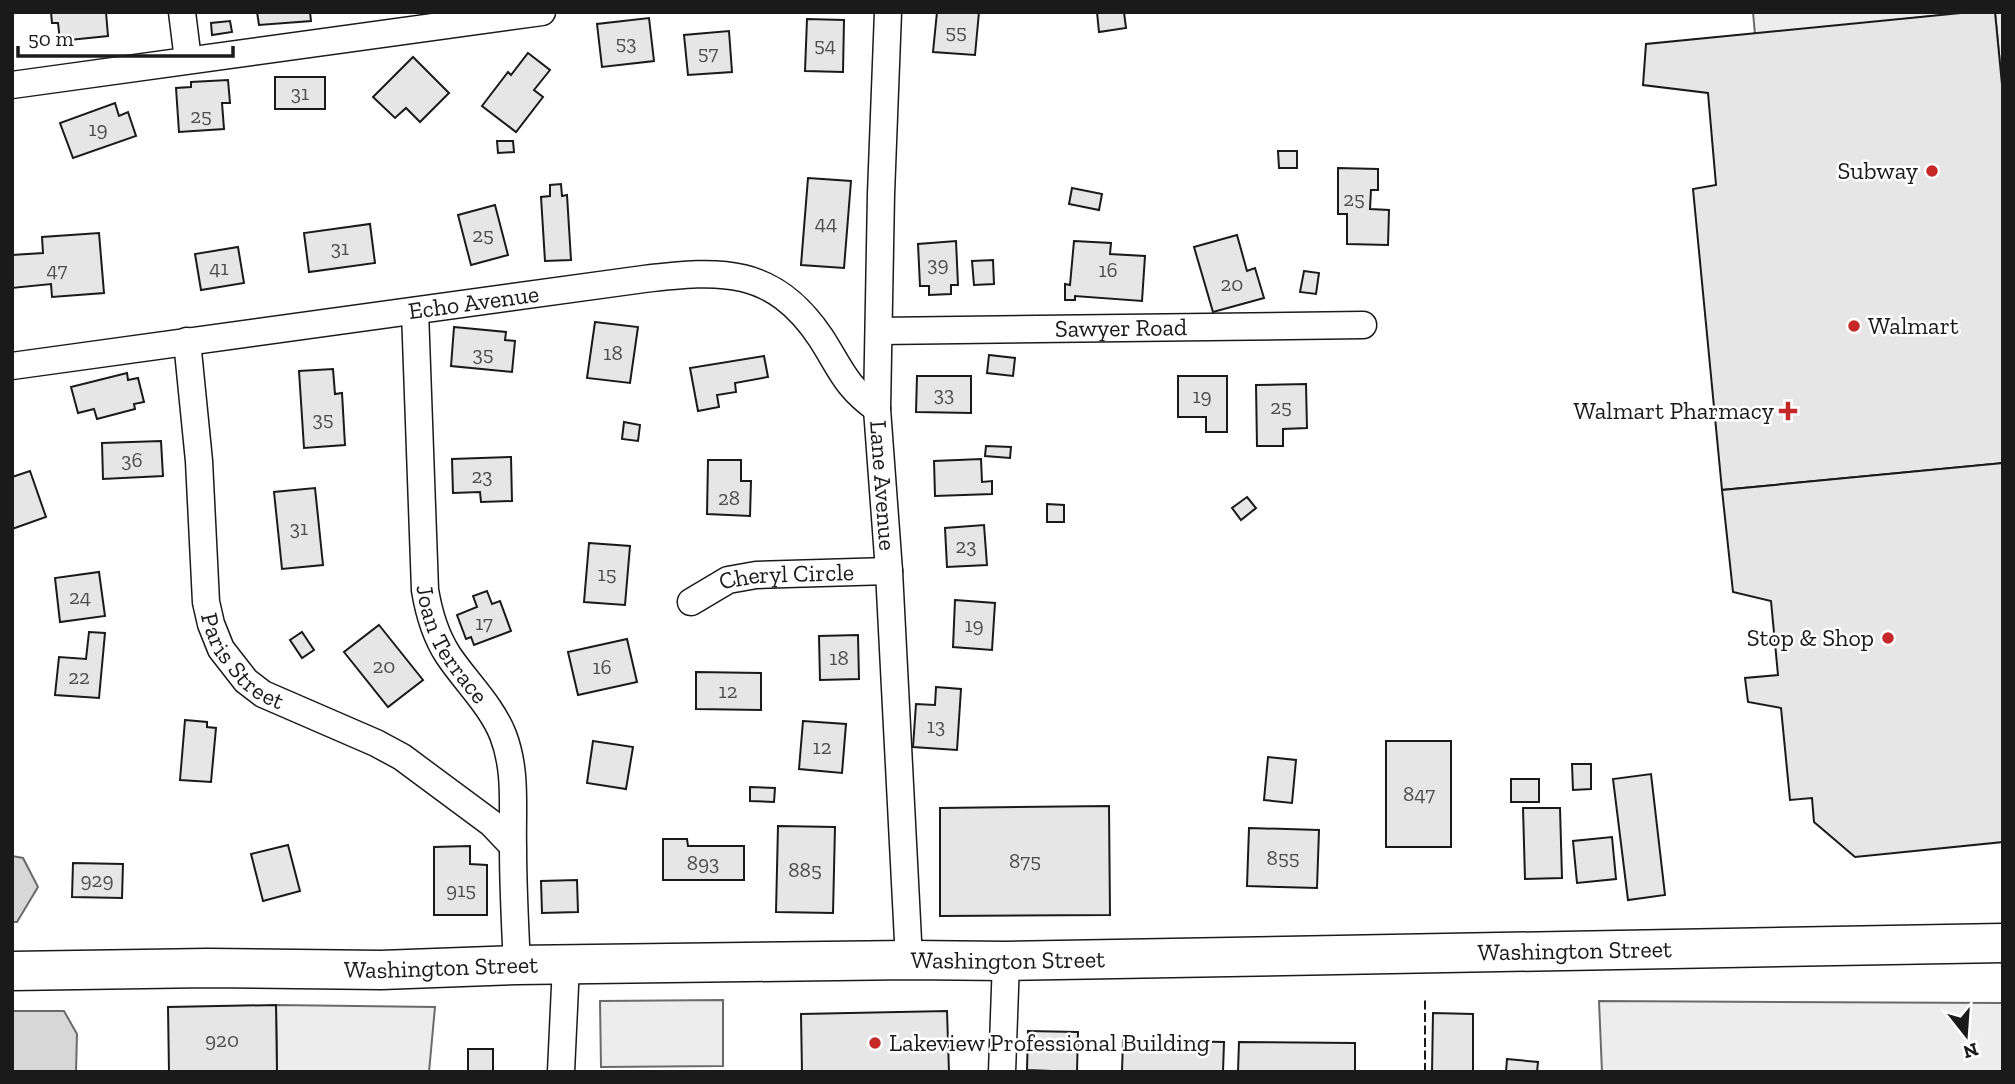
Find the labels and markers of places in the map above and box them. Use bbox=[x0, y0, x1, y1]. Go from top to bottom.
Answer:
place label: Subway bbox=[1837, 156, 1919, 185]
marker: Subway bbox=[1924, 163, 1940, 179]
place label: Walmart bbox=[1868, 311, 1959, 340]
marker: Walmart bbox=[1846, 318, 1862, 334]
place label: Walmart Pharmacy bbox=[1573, 396, 1775, 425]
marker: Walmart Pharmacy bbox=[1780, 403, 1796, 419]
place label: Stop & Shop bbox=[1747, 623, 1874, 652]
marker: Stop & Shop bbox=[1880, 630, 1896, 646]
place label: Lakeview Professional Building bbox=[889, 1028, 1210, 1057]
marker: Lakeview Professional Building bbox=[867, 1035, 883, 1051]

